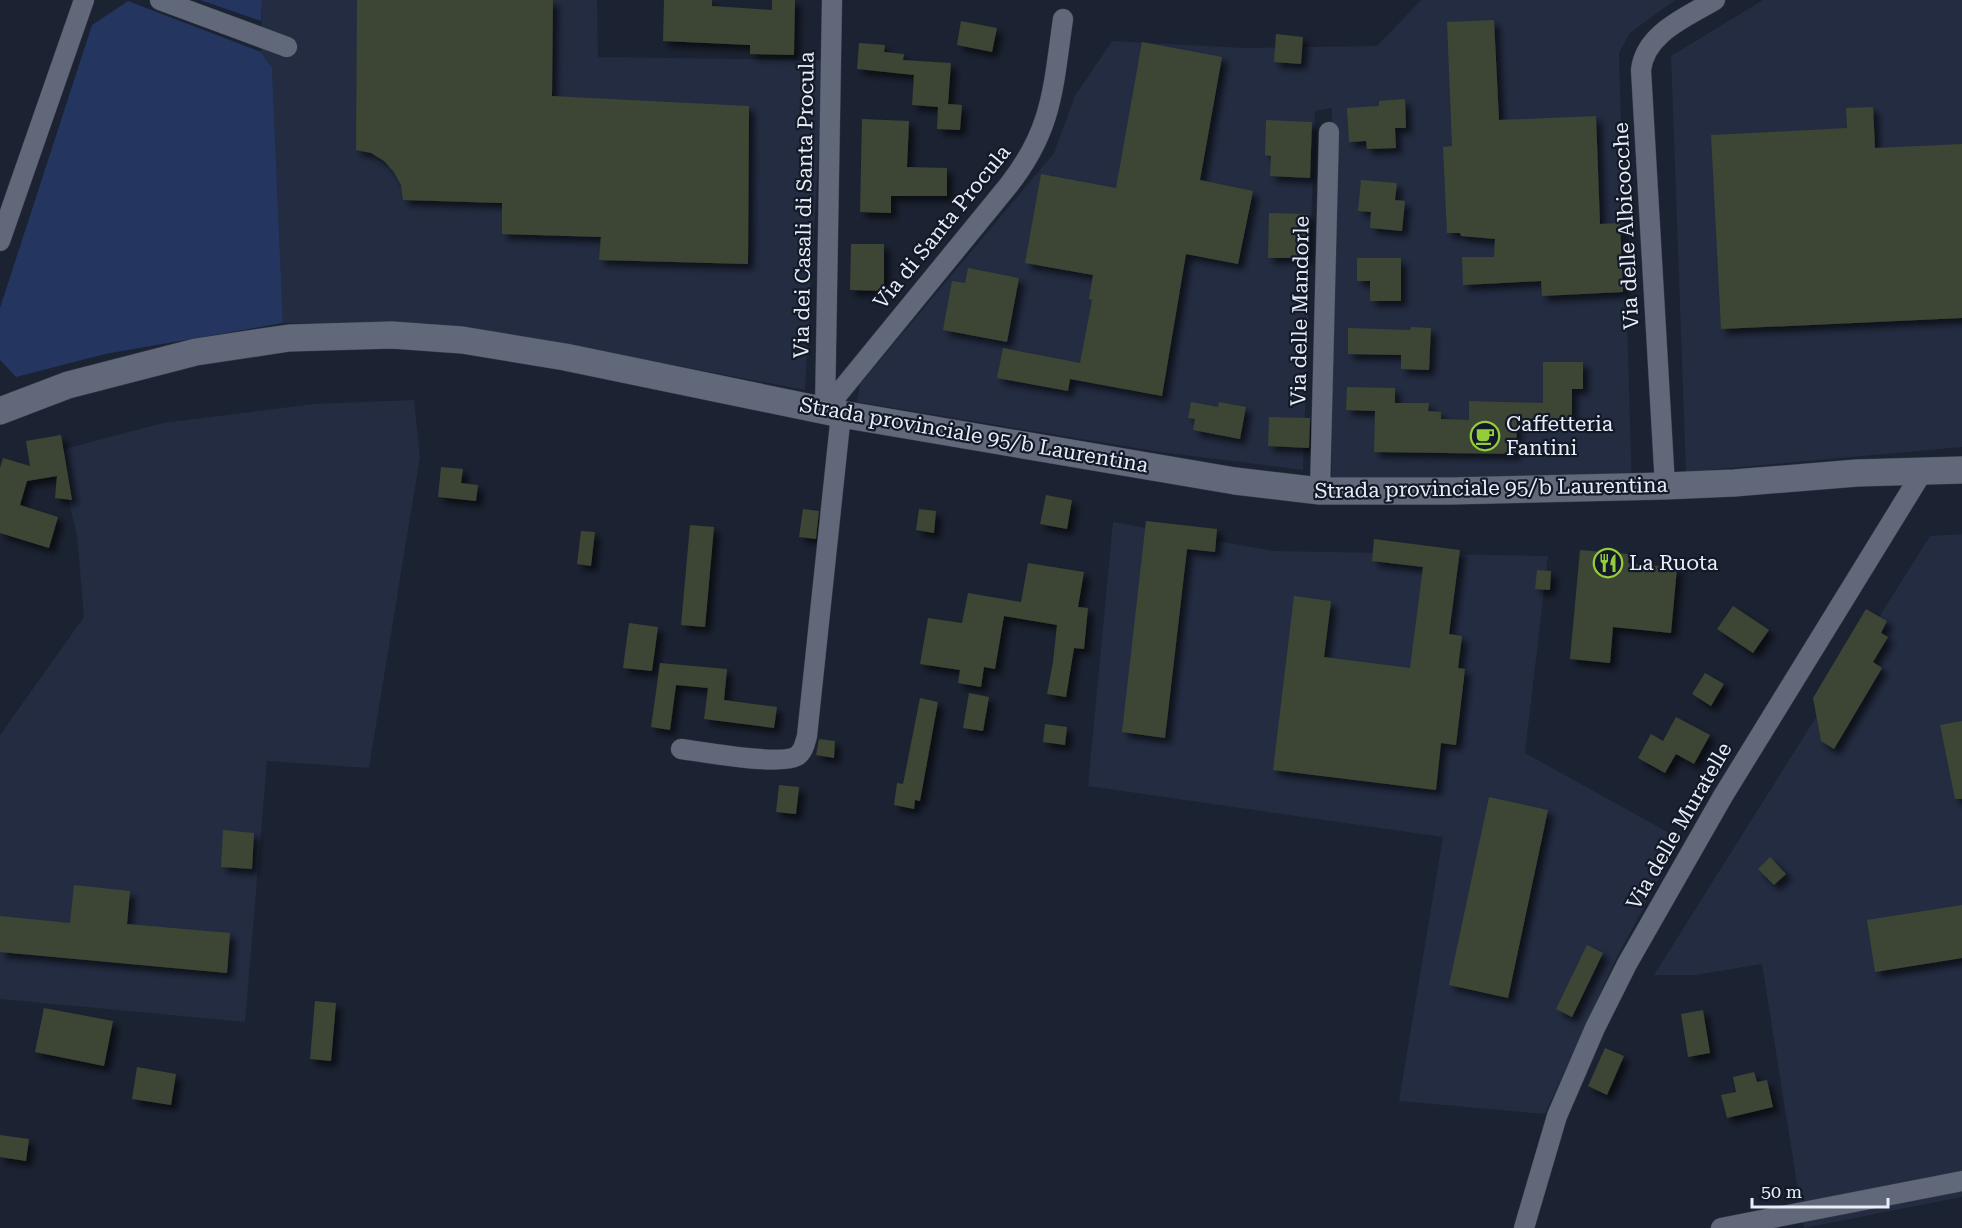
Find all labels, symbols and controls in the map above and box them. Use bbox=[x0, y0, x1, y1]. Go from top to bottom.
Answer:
street label: Via dei Casali di Santa Procula bbox=[789, 51, 819, 359]
street label: Via delle Albicocche bbox=[1609, 122, 1643, 330]
street label: Via di Santa Procula bbox=[869, 140, 1016, 314]
street label: Via delle Mandorle bbox=[1286, 216, 1314, 406]
street label: Strada provinciale 95/b Laurentina bbox=[798, 392, 1151, 478]
place label: Caffetteria Fantini bbox=[1506, 412, 1614, 460]
cafe icon: Caffetteria Fantini bbox=[1469, 420, 1501, 452]
street label: Strada provinciale 95/b Laurentina bbox=[1314, 473, 1669, 503]
restaurant icon: La Ruota bbox=[1592, 547, 1624, 579]
place label: La Ruota bbox=[1629, 551, 1719, 575]
street label: Via delle Muratelle bbox=[1621, 738, 1737, 914]
scale bar bbox=[1752, 1171, 1888, 1209]
text: 50 m bbox=[1761, 1181, 1802, 1202]

